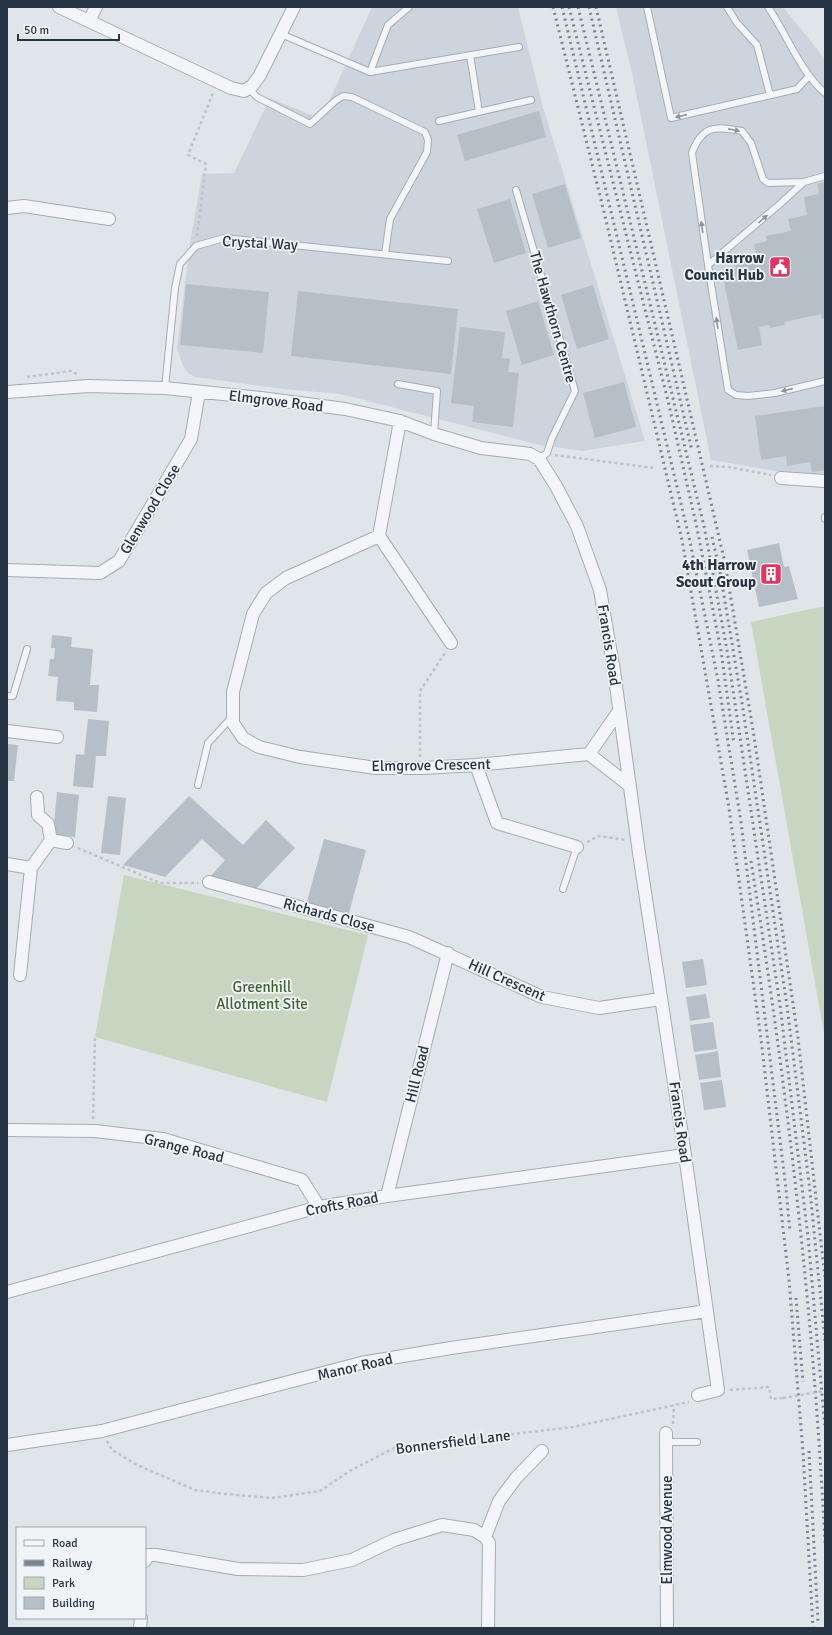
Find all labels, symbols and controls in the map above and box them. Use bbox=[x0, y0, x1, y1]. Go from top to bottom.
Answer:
scale bar bbox=[18, 16, 119, 42]
text: 50 m bbox=[24, 23, 49, 38]
one-way arrow bbox=[675, 113, 687, 119]
one-way arrow bbox=[728, 127, 740, 133]
one-way arrow bbox=[757, 214, 768, 223]
one-way arrow bbox=[699, 221, 705, 233]
street label: Crystal Way bbox=[222, 232, 298, 254]
street label: The Hawthorn Centre bbox=[526, 249, 580, 385]
place label: Harrow Council Hub bbox=[684, 249, 765, 284]
public building icon: Harrow Council Hub bbox=[767, 254, 793, 280]
one-way arrow bbox=[713, 317, 719, 329]
street label: Elmgrove Road bbox=[228, 386, 324, 416]
one-way arrow bbox=[781, 388, 793, 394]
street label: Glenwood Close bbox=[116, 461, 184, 557]
place label: 4th Harrow Scout Group bbox=[676, 556, 757, 591]
building icon: 4th Harrow Scout Group bbox=[758, 561, 784, 587]
street label: Francis Road bbox=[594, 603, 624, 687]
street label: Elmgrove Crescent bbox=[371, 755, 491, 775]
street label: Richards Close bbox=[281, 894, 377, 936]
street label: Hill Crescent bbox=[466, 955, 548, 1005]
park label: Greenhill Allotment Site bbox=[216, 978, 308, 1013]
street label: Hill Road bbox=[401, 1044, 433, 1104]
street label: Francis Road bbox=[665, 1080, 695, 1164]
street label: Grange Road bbox=[142, 1129, 226, 1167]
street label: Crofts Road bbox=[304, 1188, 380, 1220]
street label: Manor Road bbox=[316, 1350, 394, 1384]
street label: Bonnersfield Lane bbox=[395, 1426, 511, 1458]
street label: Elmwood Avenue bbox=[658, 1475, 676, 1585]
legend bbox=[16, 1527, 146, 1619]
text: Road bbox=[52, 1536, 78, 1551]
text: Railway bbox=[52, 1556, 92, 1571]
text: Park bbox=[52, 1576, 75, 1591]
text: Building bbox=[52, 1596, 95, 1611]

